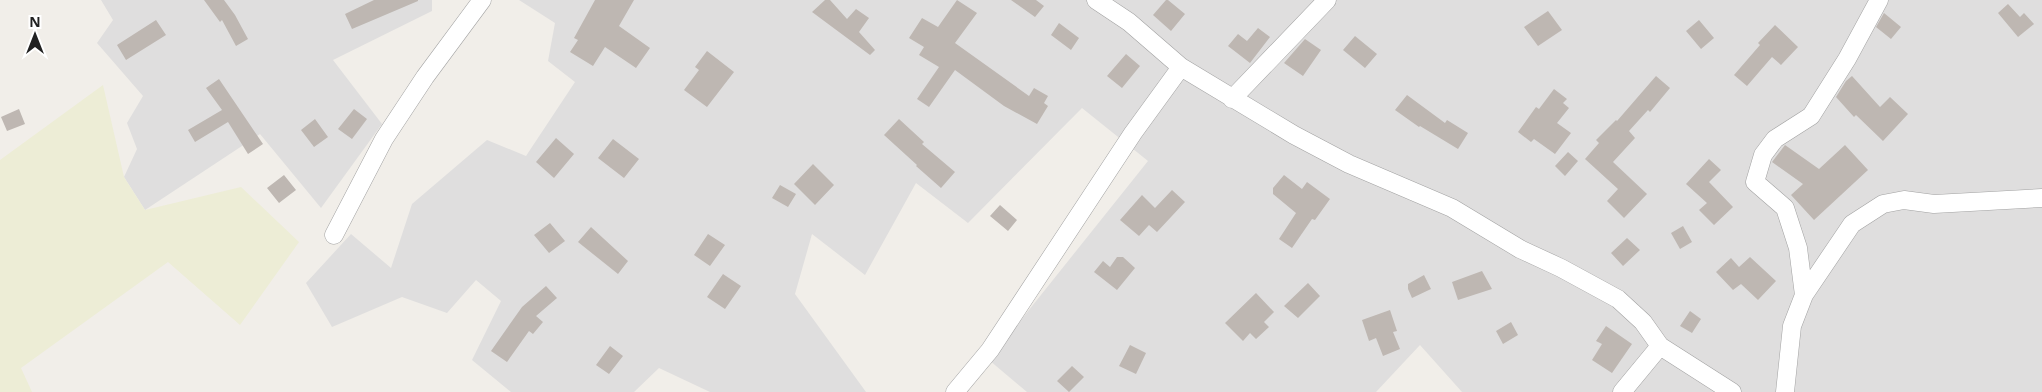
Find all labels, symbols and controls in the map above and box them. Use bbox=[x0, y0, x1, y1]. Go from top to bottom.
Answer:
north arrow bbox=[10, 10, 60, 60]
text: N bbox=[29, 12, 41, 31]

